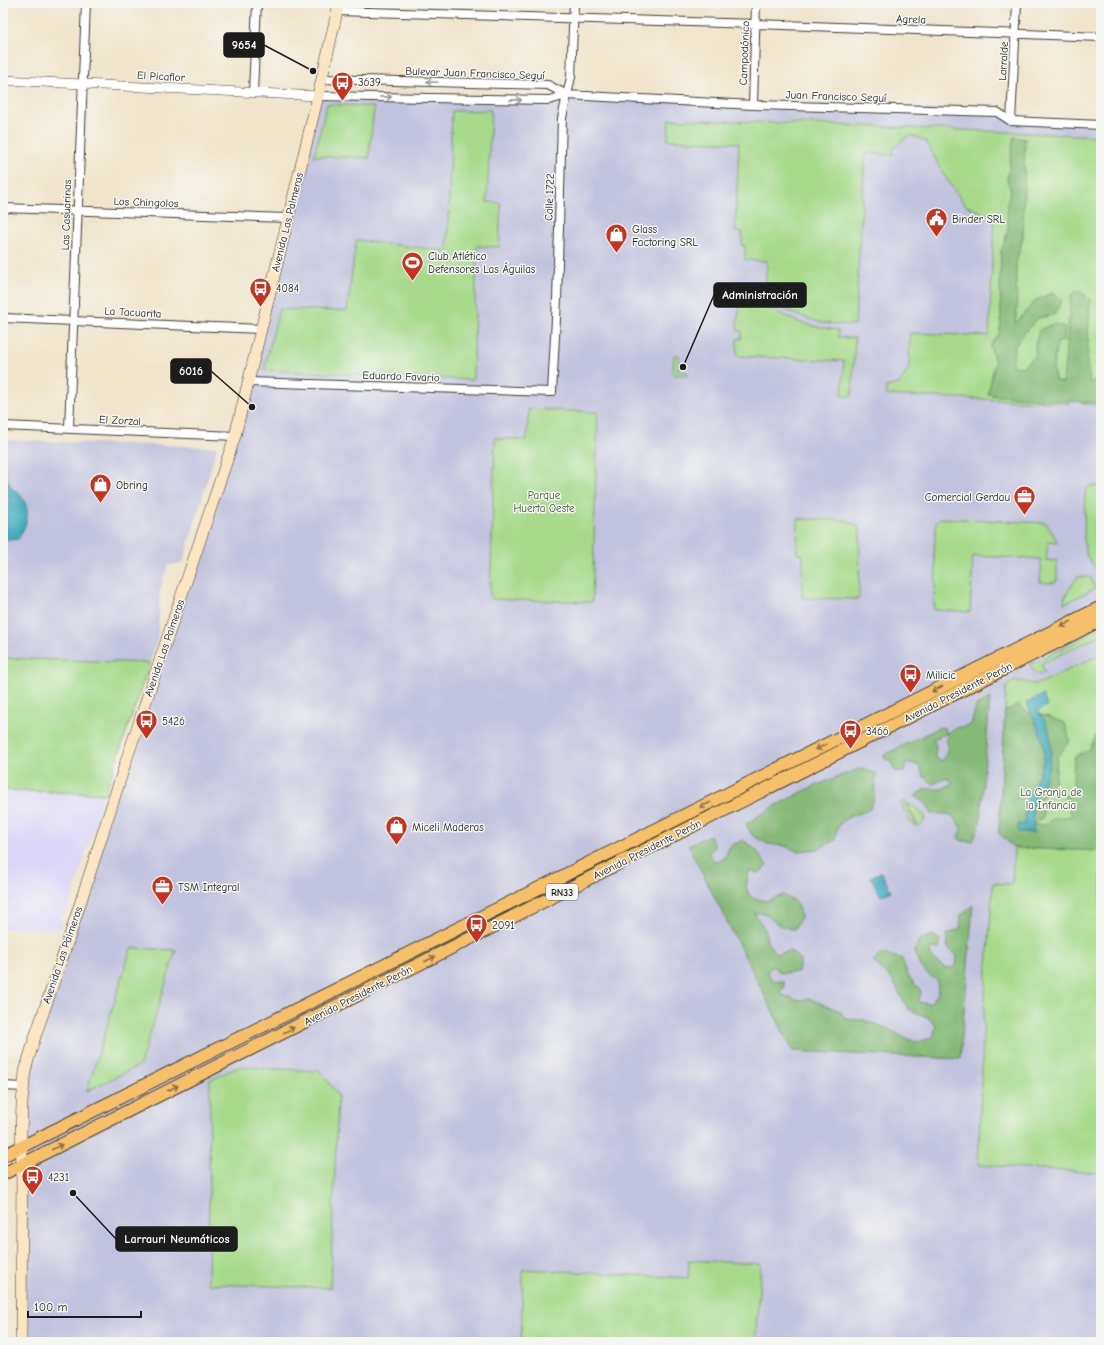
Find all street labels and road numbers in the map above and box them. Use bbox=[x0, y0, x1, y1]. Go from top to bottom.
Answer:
street label: Agrela bbox=[896, 12, 926, 27]
street label: Campodónico bbox=[737, 20, 752, 85]
street label: Larralde bbox=[996, 41, 1011, 81]
street label: Bulevar Juan Francisco Seguí bbox=[405, 65, 545, 82]
street label: El Picaflor bbox=[137, 69, 186, 84]
street label: Juan Francisco Seguí bbox=[785, 88, 887, 105]
street label: Avenida Las Palmeras bbox=[269, 171, 306, 273]
street label: Calle 1722 bbox=[542, 173, 557, 221]
street label: Las Casuarinas bbox=[59, 179, 74, 251]
street label: Los Chingolos bbox=[113, 195, 179, 210]
street label: La Tacuarita bbox=[104, 305, 162, 320]
street label: Eduardo Favario bbox=[362, 369, 440, 384]
street label: El Zorzal bbox=[99, 413, 141, 428]
street label: Avenida Las Palmeras bbox=[142, 597, 187, 699]
street label: Avenida Presidente Perón bbox=[902, 660, 1014, 725]
street label: Avenida Presidente Perón bbox=[591, 817, 703, 882]
road number: RN33 bbox=[546, 884, 578, 900]
street label: Avenida Las Palmeras bbox=[40, 904, 85, 1006]
street label: Avenida Presidente Perón bbox=[302, 963, 414, 1028]

